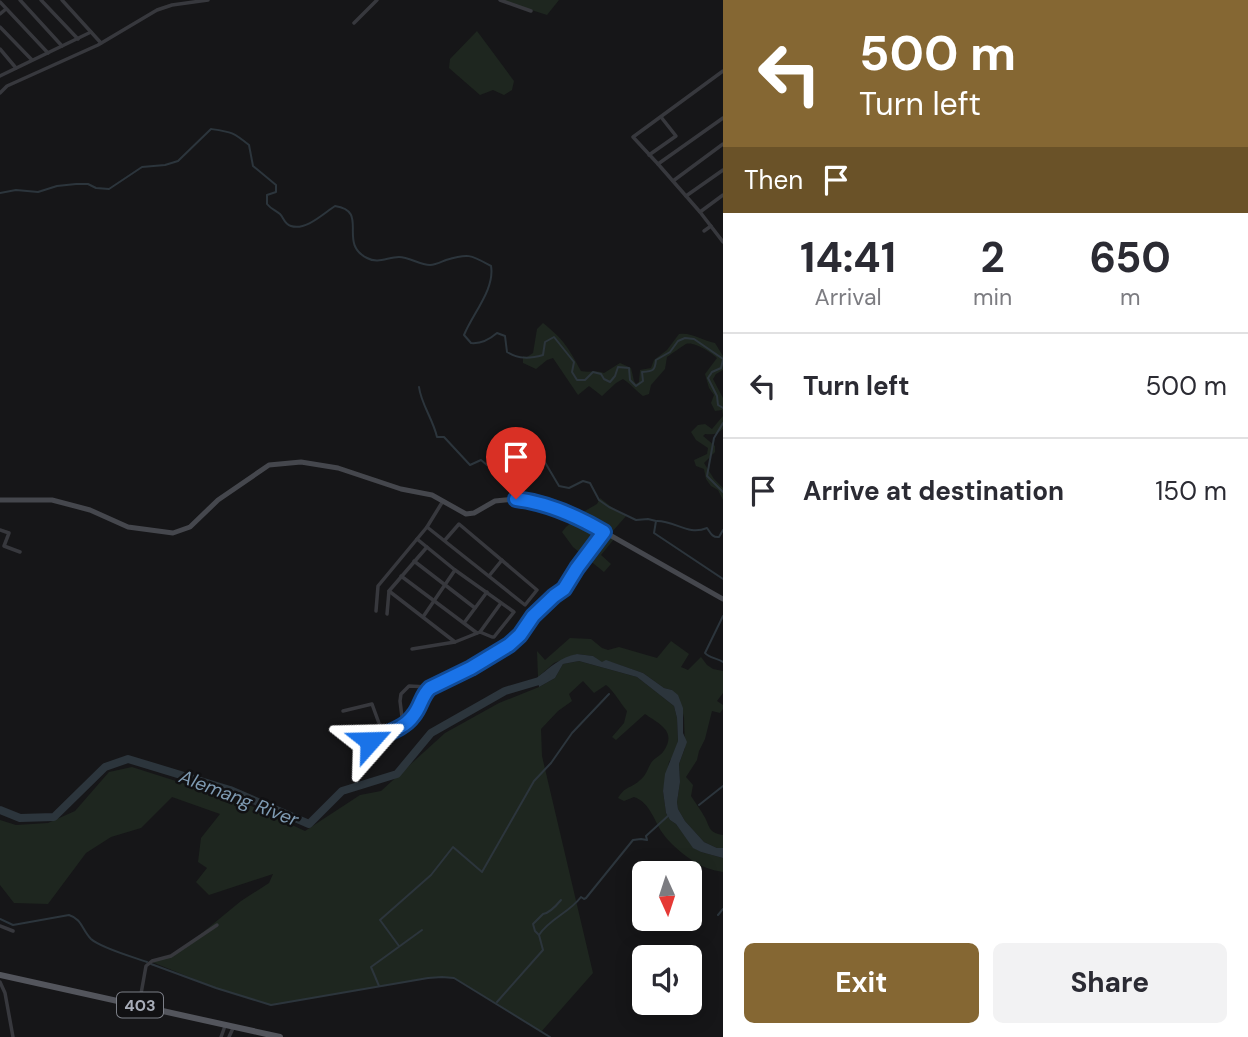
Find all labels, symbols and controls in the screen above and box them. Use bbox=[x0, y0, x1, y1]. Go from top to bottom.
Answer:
text: 500 m bbox=[859, 21, 1016, 85]
icon: left bbox=[744, 28, 835, 119]
text: Turn left bbox=[859, 83, 981, 125]
icon: arrive bbox=[817, 161, 855, 199]
text: Then bbox=[744, 163, 803, 197]
text: 14:41 bbox=[800, 230, 896, 285]
text: 2 bbox=[981, 230, 1005, 285]
text: 650 bbox=[1089, 230, 1171, 285]
text: Arrival bbox=[815, 282, 882, 312]
text: min bbox=[973, 282, 1012, 312]
text: m bbox=[1120, 282, 1140, 312]
icon: left bbox=[744, 367, 782, 405]
text: Turn left bbox=[803, 369, 910, 403]
text: 500 m bbox=[1145, 369, 1227, 403]
pin bbox=[486, 427, 546, 499]
icon: arrive bbox=[497, 438, 535, 476]
icon: arrive bbox=[744, 472, 782, 510]
text: Arrive at destination bbox=[803, 474, 1064, 508]
text: 150 m bbox=[1155, 474, 1227, 508]
position arrow bbox=[333, 704, 407, 778]
water label: Alemang River bbox=[175, 763, 303, 832]
north arrow bbox=[632, 861, 702, 931]
map controls bbox=[632, 861, 702, 1015]
button: Exit bbox=[744, 943, 979, 1023]
button: Share bbox=[993, 943, 1227, 1023]
button: sound bbox=[632, 945, 702, 1015]
road number: 403 bbox=[117, 993, 163, 1018]

